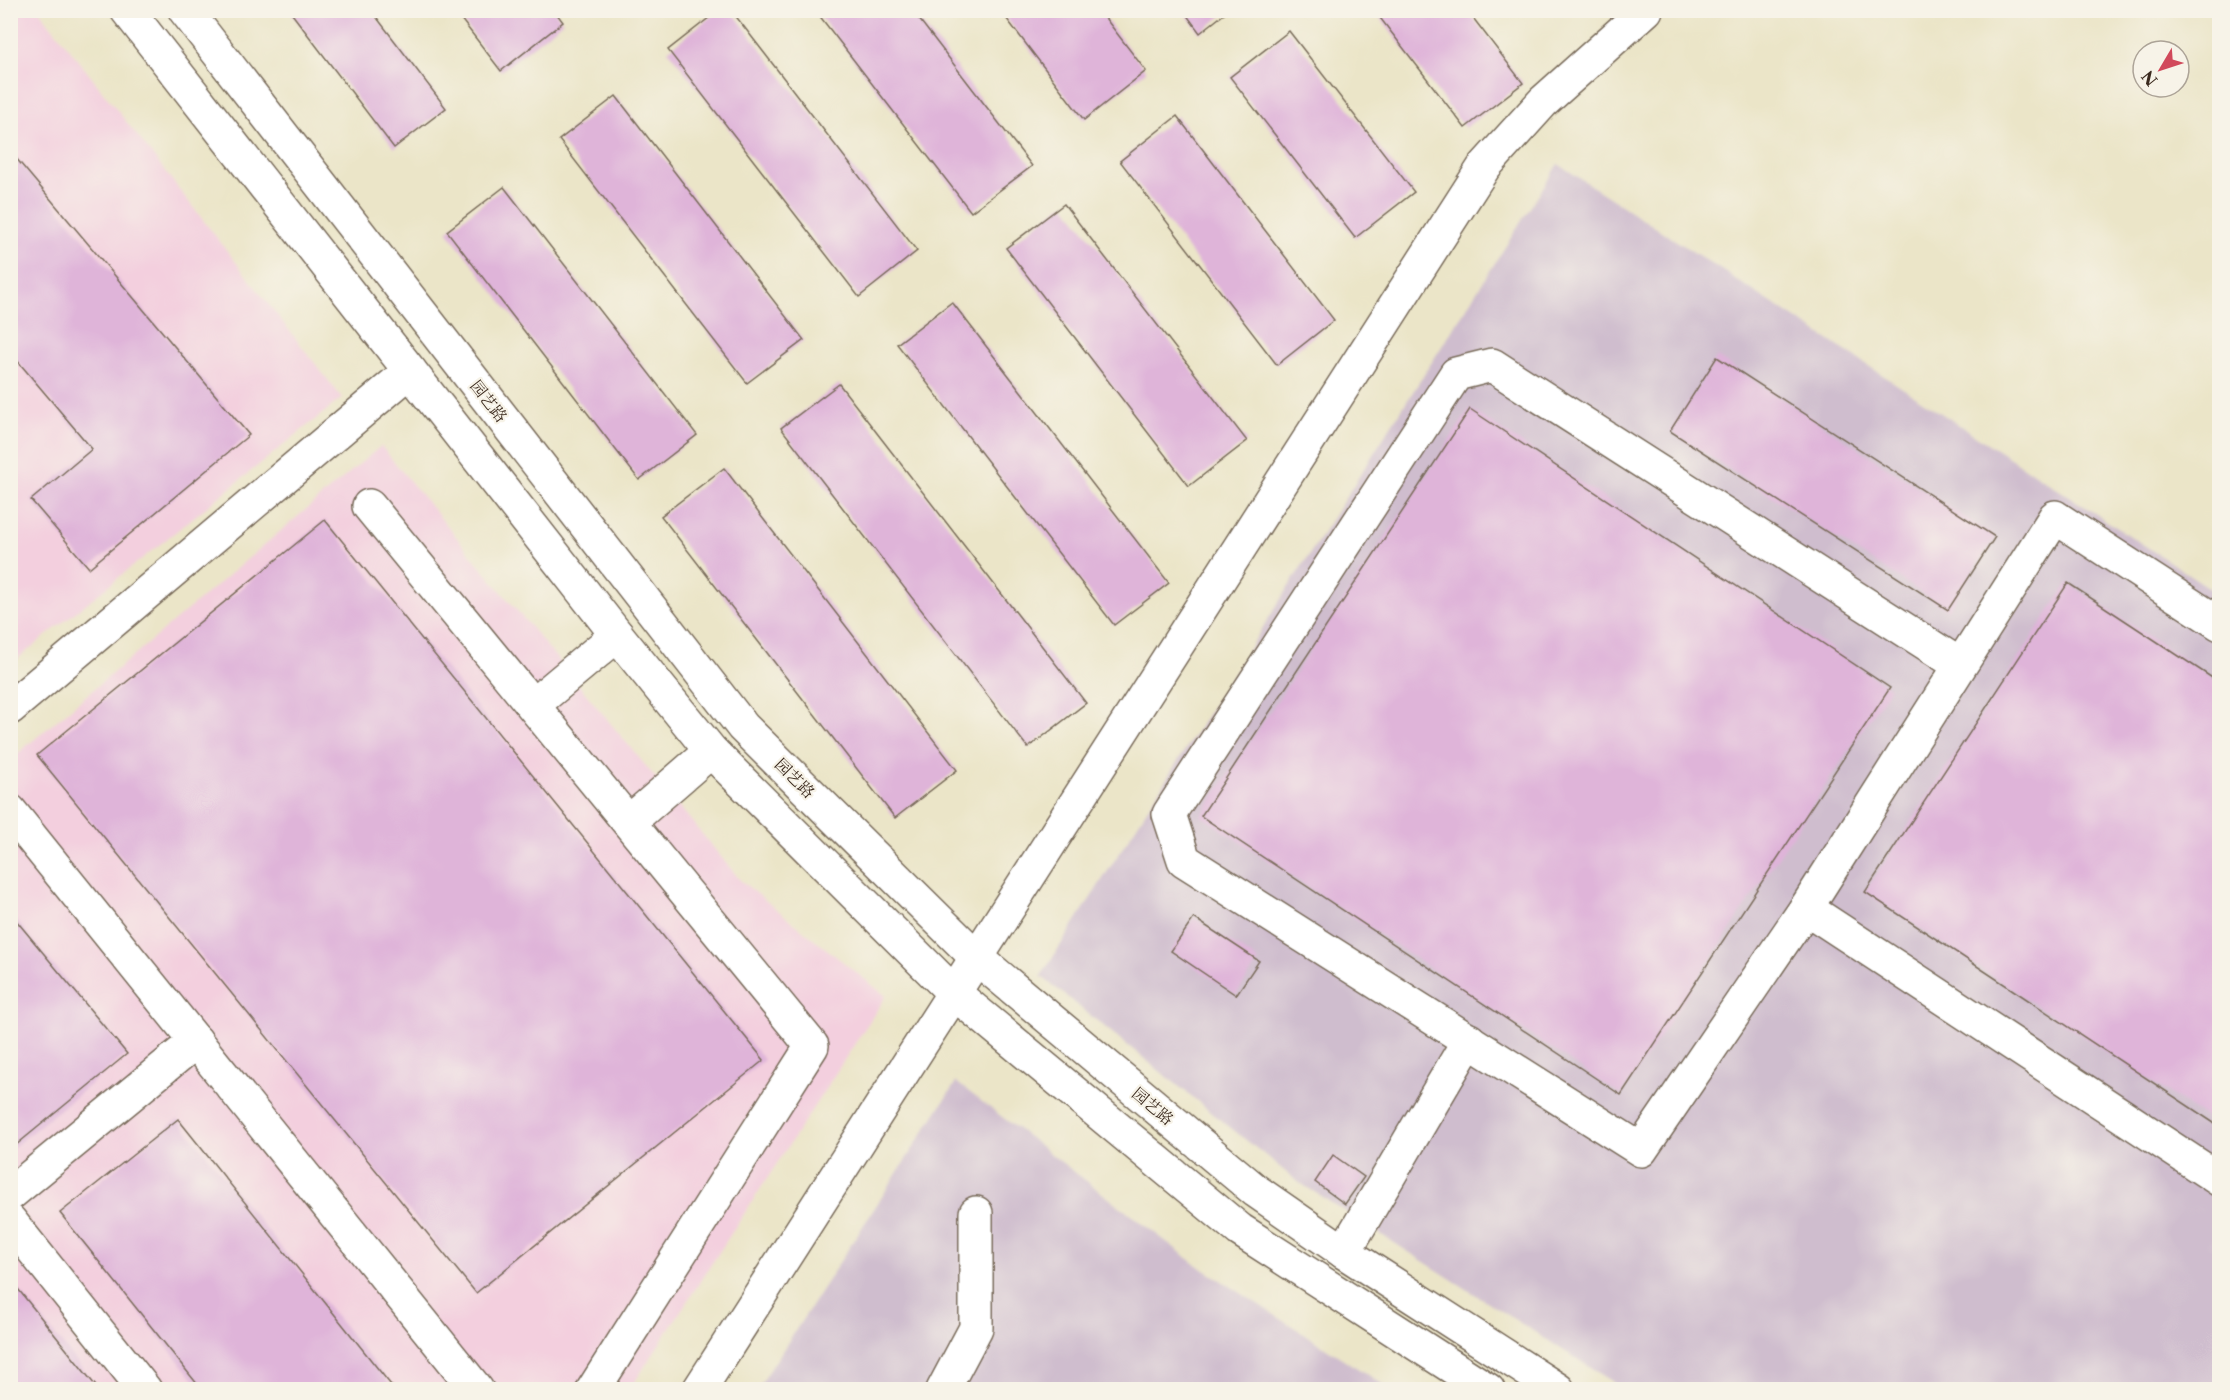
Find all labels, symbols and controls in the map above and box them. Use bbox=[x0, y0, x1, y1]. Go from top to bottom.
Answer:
north arrow bbox=[2131, 39, 2191, 99]
text: N bbox=[2137, 67, 2161, 90]
street label: 园艺路 bbox=[466, 376, 512, 426]
street label: 园艺路 bbox=[771, 754, 819, 802]
street label: 园艺路 bbox=[1128, 1083, 1178, 1129]

